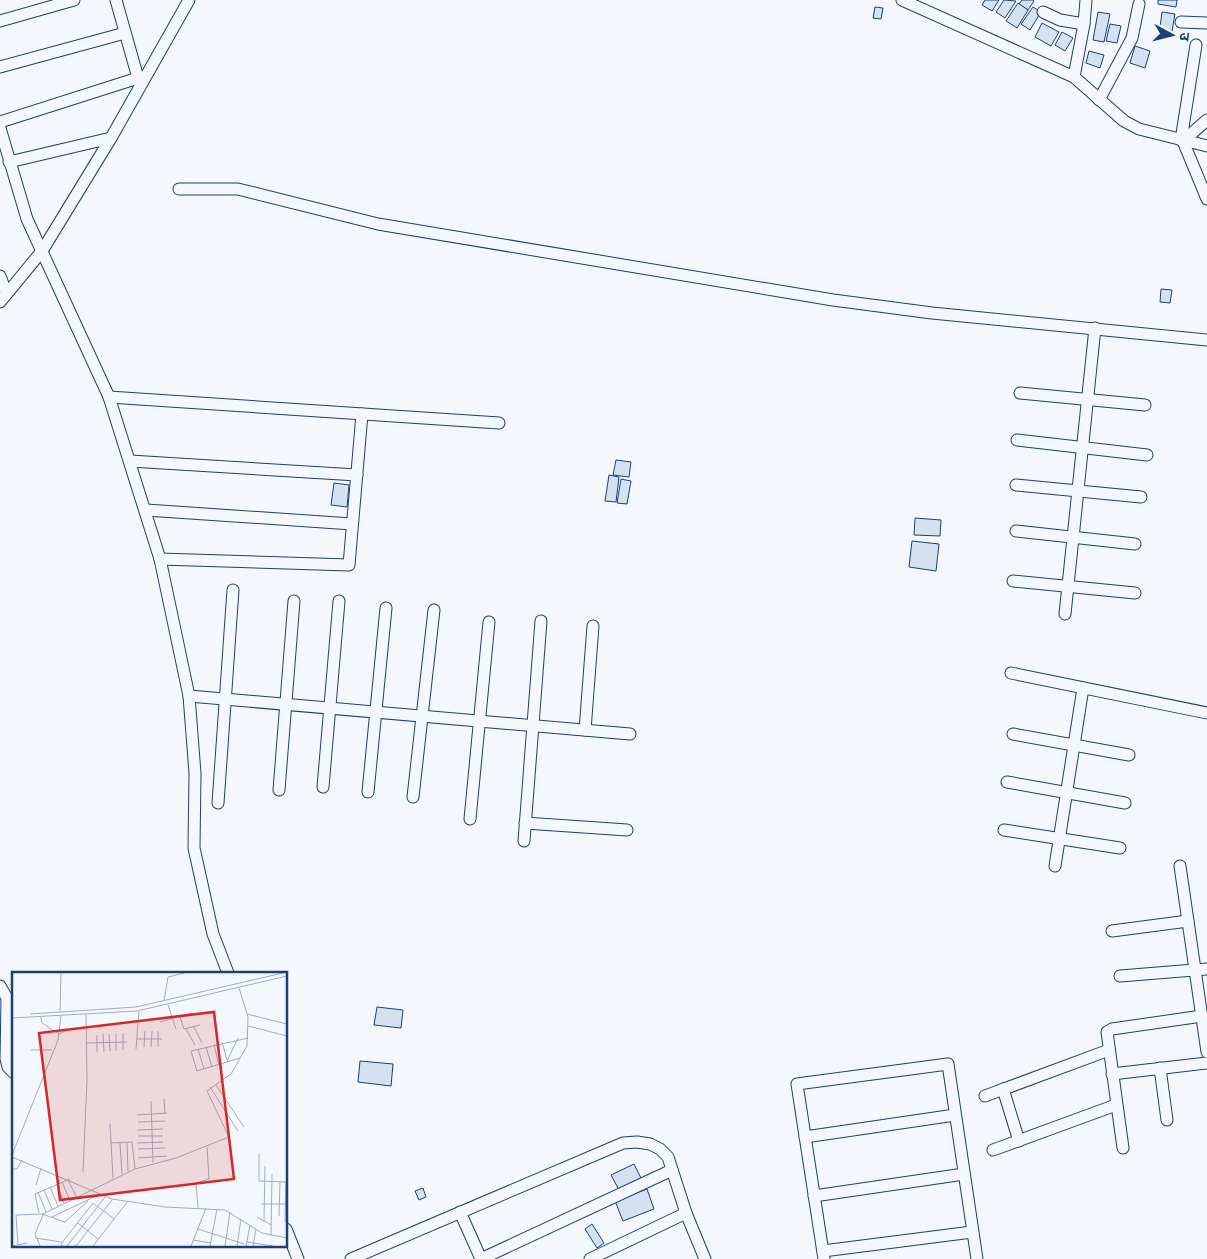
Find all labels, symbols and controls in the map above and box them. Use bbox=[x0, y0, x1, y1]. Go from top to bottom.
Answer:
north arrow bbox=[1147, 10, 1197, 60]
text: उ bbox=[1176, 32, 1193, 42]
inset map bbox=[12, 972, 288, 1246]

